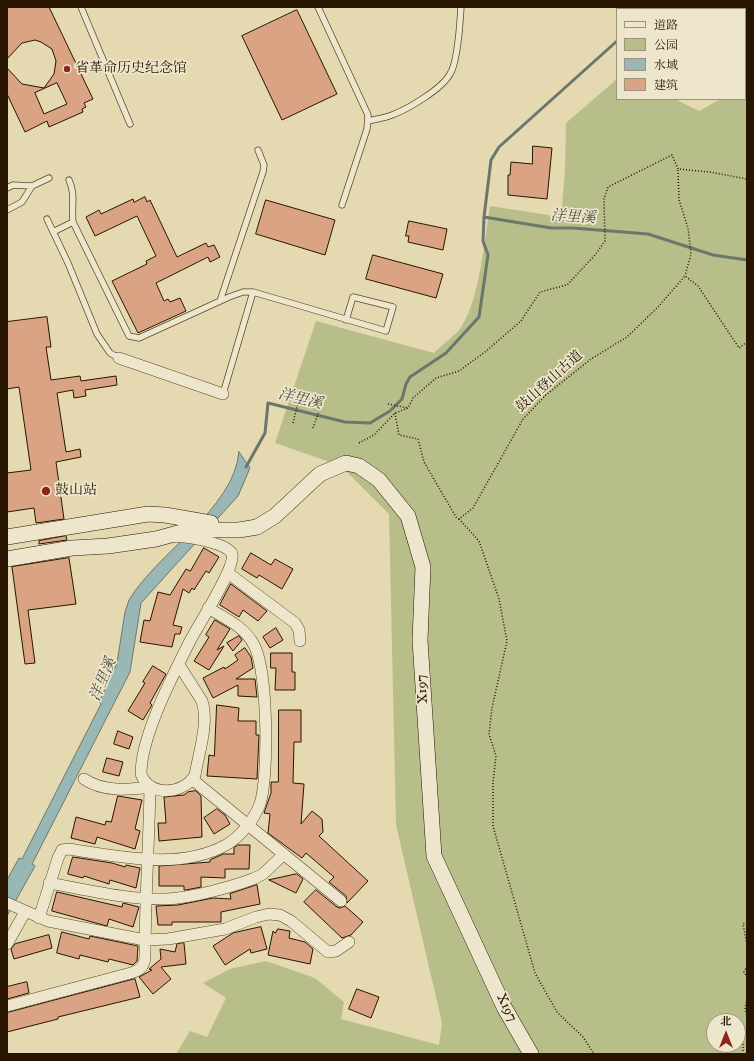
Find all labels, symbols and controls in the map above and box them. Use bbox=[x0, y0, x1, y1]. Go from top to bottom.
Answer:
legend bbox=[616, 8, 746, 100]
text: 道路 bbox=[654, 18, 678, 33]
text: 公园 bbox=[654, 38, 678, 53]
text: 水域 bbox=[654, 58, 678, 73]
place label: 省革命历史纪念馆 bbox=[75, 61, 187, 77]
marker: 省革命历史纪念馆 bbox=[62, 64, 72, 74]
text: 建筑 bbox=[654, 78, 678, 93]
water label: 洋里溪 bbox=[550, 207, 596, 229]
street label: 鼓山登山古道 bbox=[513, 348, 587, 416]
water label: 洋里溪 bbox=[276, 386, 324, 414]
place label: 鼓山站 bbox=[55, 483, 97, 499]
marker: 鼓山站 bbox=[40, 485, 52, 497]
water label: 洋里溪 bbox=[87, 656, 121, 704]
street label: X197 bbox=[414, 674, 432, 704]
street label: X197 bbox=[492, 991, 520, 1025]
north arrow bbox=[706, 1013, 746, 1053]
text: 北 bbox=[721, 1015, 732, 1029]

